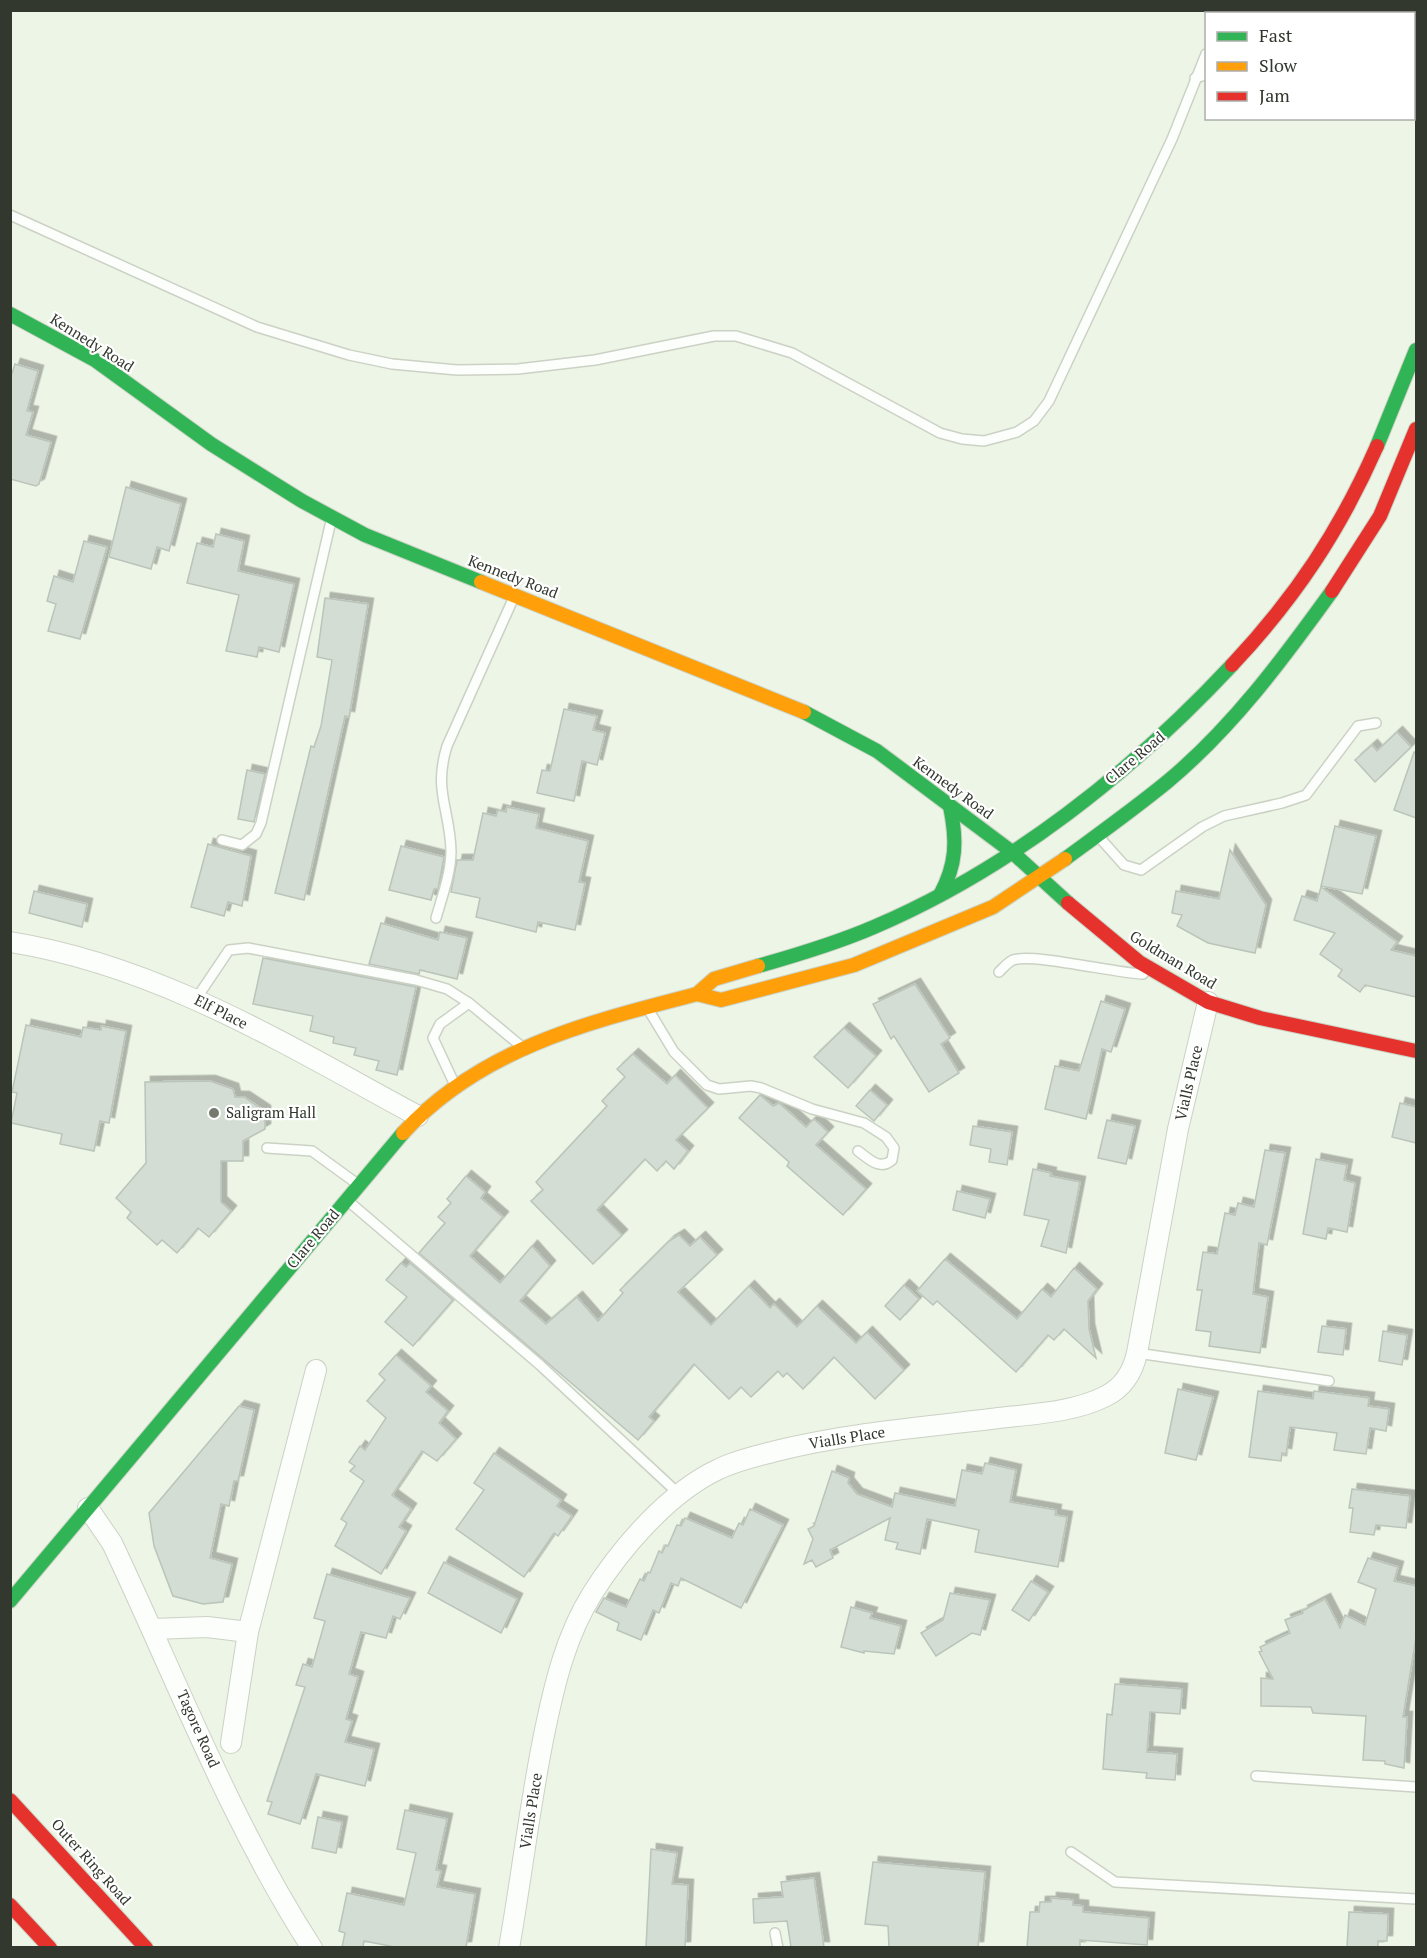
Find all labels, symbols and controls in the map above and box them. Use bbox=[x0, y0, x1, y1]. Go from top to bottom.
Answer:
legend bbox=[1205, 12, 1415, 120]
text: Fast bbox=[1259, 23, 1293, 47]
text: Slow bbox=[1259, 53, 1298, 77]
text: Jam bbox=[1259, 83, 1290, 107]
street label: Kennedy Road bbox=[47, 309, 138, 376]
street label: Kennedy Road bbox=[465, 550, 561, 602]
street label: Clare Road bbox=[1100, 726, 1168, 788]
street label: Kennedy Road bbox=[909, 751, 998, 823]
street label: Goldman Road bbox=[1126, 925, 1221, 993]
street label: Elf Place bbox=[191, 989, 252, 1033]
street label: Vialls Place bbox=[1170, 1043, 1206, 1122]
place label: Saligram Hall bbox=[226, 1102, 316, 1122]
marker: Saligram Hall bbox=[207, 1106, 221, 1120]
street label: Clare Road bbox=[281, 1204, 343, 1272]
street label: Vialls Place bbox=[807, 1421, 886, 1453]
street label: Tagore Road bbox=[173, 1687, 225, 1771]
street label: Vialls Place bbox=[514, 1771, 546, 1850]
street label: Outer Ring Road bbox=[47, 1814, 136, 1909]

